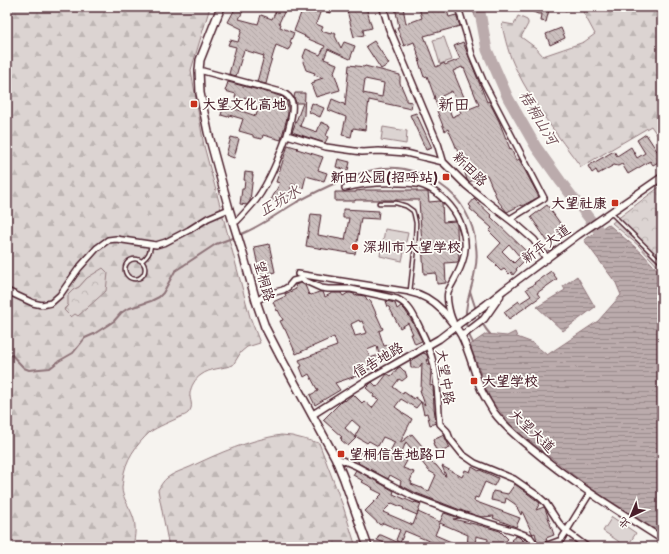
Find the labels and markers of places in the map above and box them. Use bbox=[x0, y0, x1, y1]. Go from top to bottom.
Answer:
place label: 大望文化高地 bbox=[202, 96, 286, 113]
marker: 大望文化高地 bbox=[189, 99, 199, 109]
place label: 新田公园(招呼站) bbox=[330, 169, 438, 186]
marker: 新田公园(招呼站) bbox=[441, 172, 451, 182]
place label: 大望社康 bbox=[551, 195, 607, 212]
marker: 大望社康 bbox=[610, 198, 620, 208]
place label: 深圳市大望学校 bbox=[363, 239, 461, 256]
marker: 深圳市大望学校 bbox=[350, 242, 360, 252]
place label: 大望学校 bbox=[482, 373, 538, 390]
marker: 大望学校 bbox=[469, 376, 479, 386]
place label: 望桐信告地路口 bbox=[349, 446, 447, 463]
marker: 望桐信告地路口 bbox=[336, 449, 346, 459]

